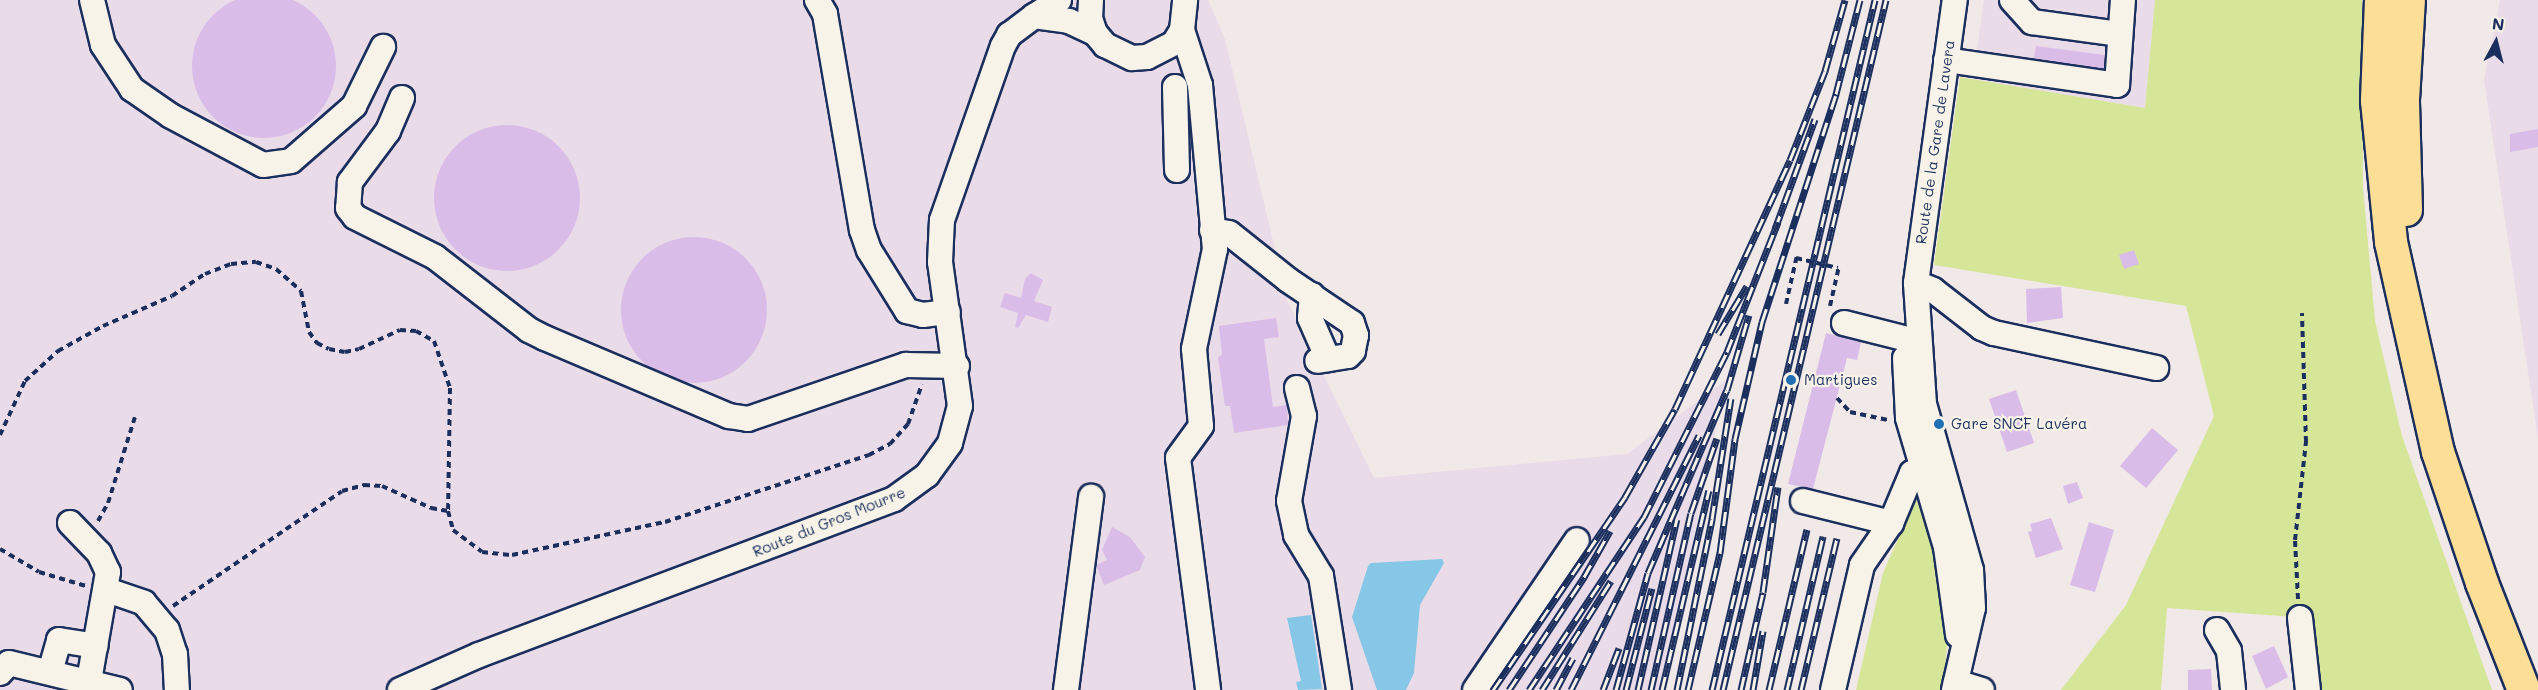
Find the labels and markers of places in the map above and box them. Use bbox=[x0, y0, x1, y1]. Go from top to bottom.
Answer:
marker: Martigues bbox=[1782, 371, 1800, 389]
place label: Martigues bbox=[1804, 371, 1877, 389]
place label: Gare SNCF Lavéra bbox=[1951, 415, 2087, 433]
marker: Gare SNCF Lavéra bbox=[1932, 417, 1946, 431]

